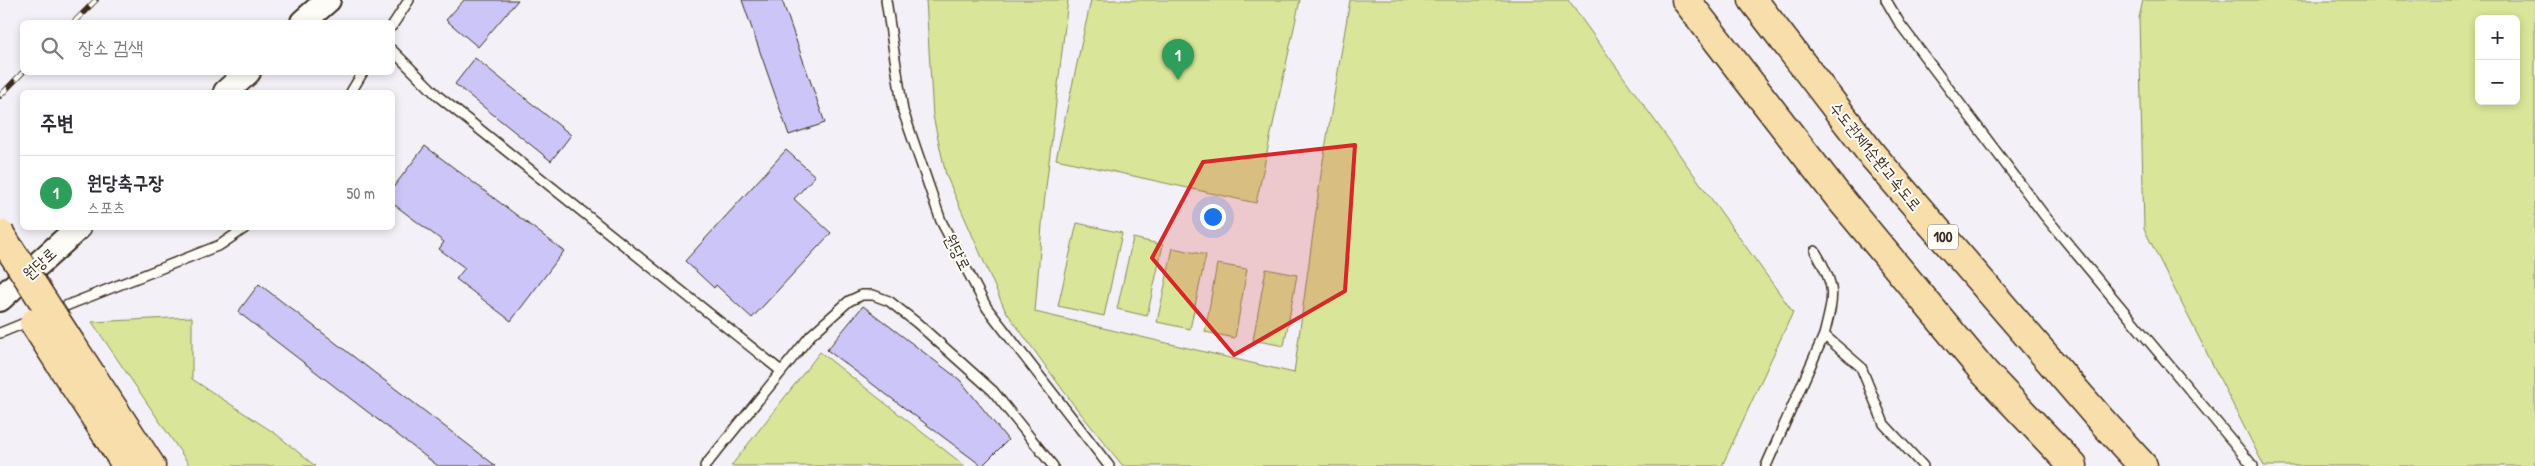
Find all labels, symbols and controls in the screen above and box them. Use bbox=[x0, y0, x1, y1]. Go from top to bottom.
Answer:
map controls bbox=[2475, 15, 2520, 105]
button: + bbox=[2475, 15, 2520, 60]
search box bbox=[20, 20, 395, 75]
icon: search bbox=[38, 34, 66, 62]
text: 장소 검색 bbox=[78, 34, 144, 60]
pin: 1 bbox=[1162, 39, 1194, 80]
button: − bbox=[2475, 60, 2520, 105]
street label: 수도권제1순환고속도로 bbox=[1825, 97, 1927, 215]
text: 주변 bbox=[40, 108, 74, 137]
text: 원당축구장 bbox=[87, 169, 163, 195]
text: 1 bbox=[53, 182, 59, 204]
text: 50 m bbox=[347, 182, 375, 204]
text: 스포츠 bbox=[87, 196, 126, 218]
your location bbox=[1200, 204, 1226, 230]
road number: 100 bbox=[1928, 224, 1958, 250]
street label: 원당로 bbox=[939, 230, 977, 274]
street label: 원당로 bbox=[17, 242, 61, 284]

